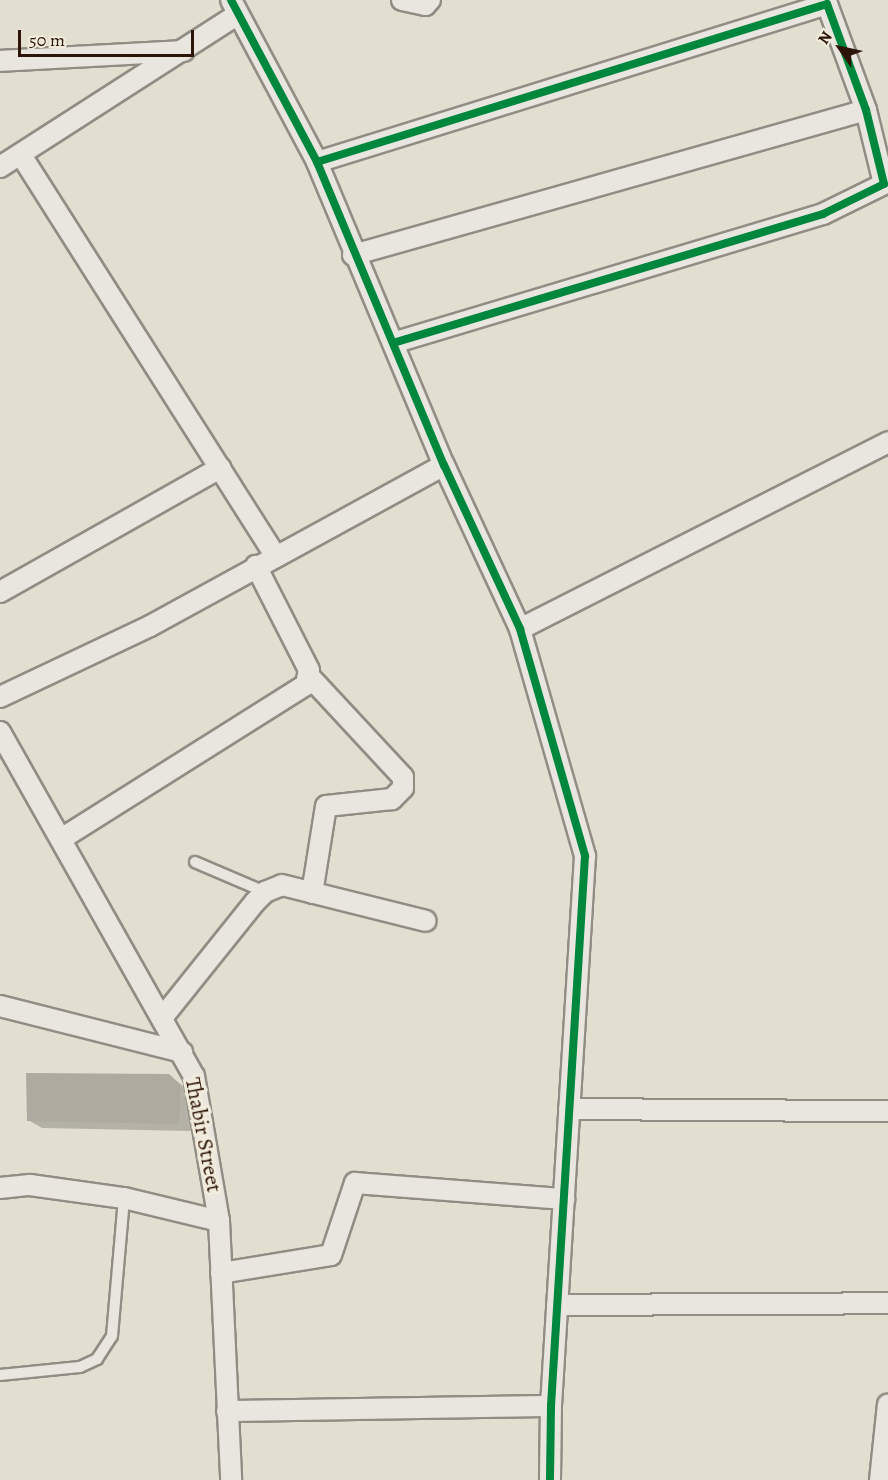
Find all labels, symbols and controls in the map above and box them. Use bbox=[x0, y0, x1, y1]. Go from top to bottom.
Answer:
scale bar bbox=[21, 18, 196, 56]
north arrow bbox=[810, 18, 870, 78]
text: N bbox=[813, 27, 837, 49]
text: 50 m bbox=[29, 28, 65, 52]
street label: Thabir Street bbox=[179, 1075, 227, 1195]

